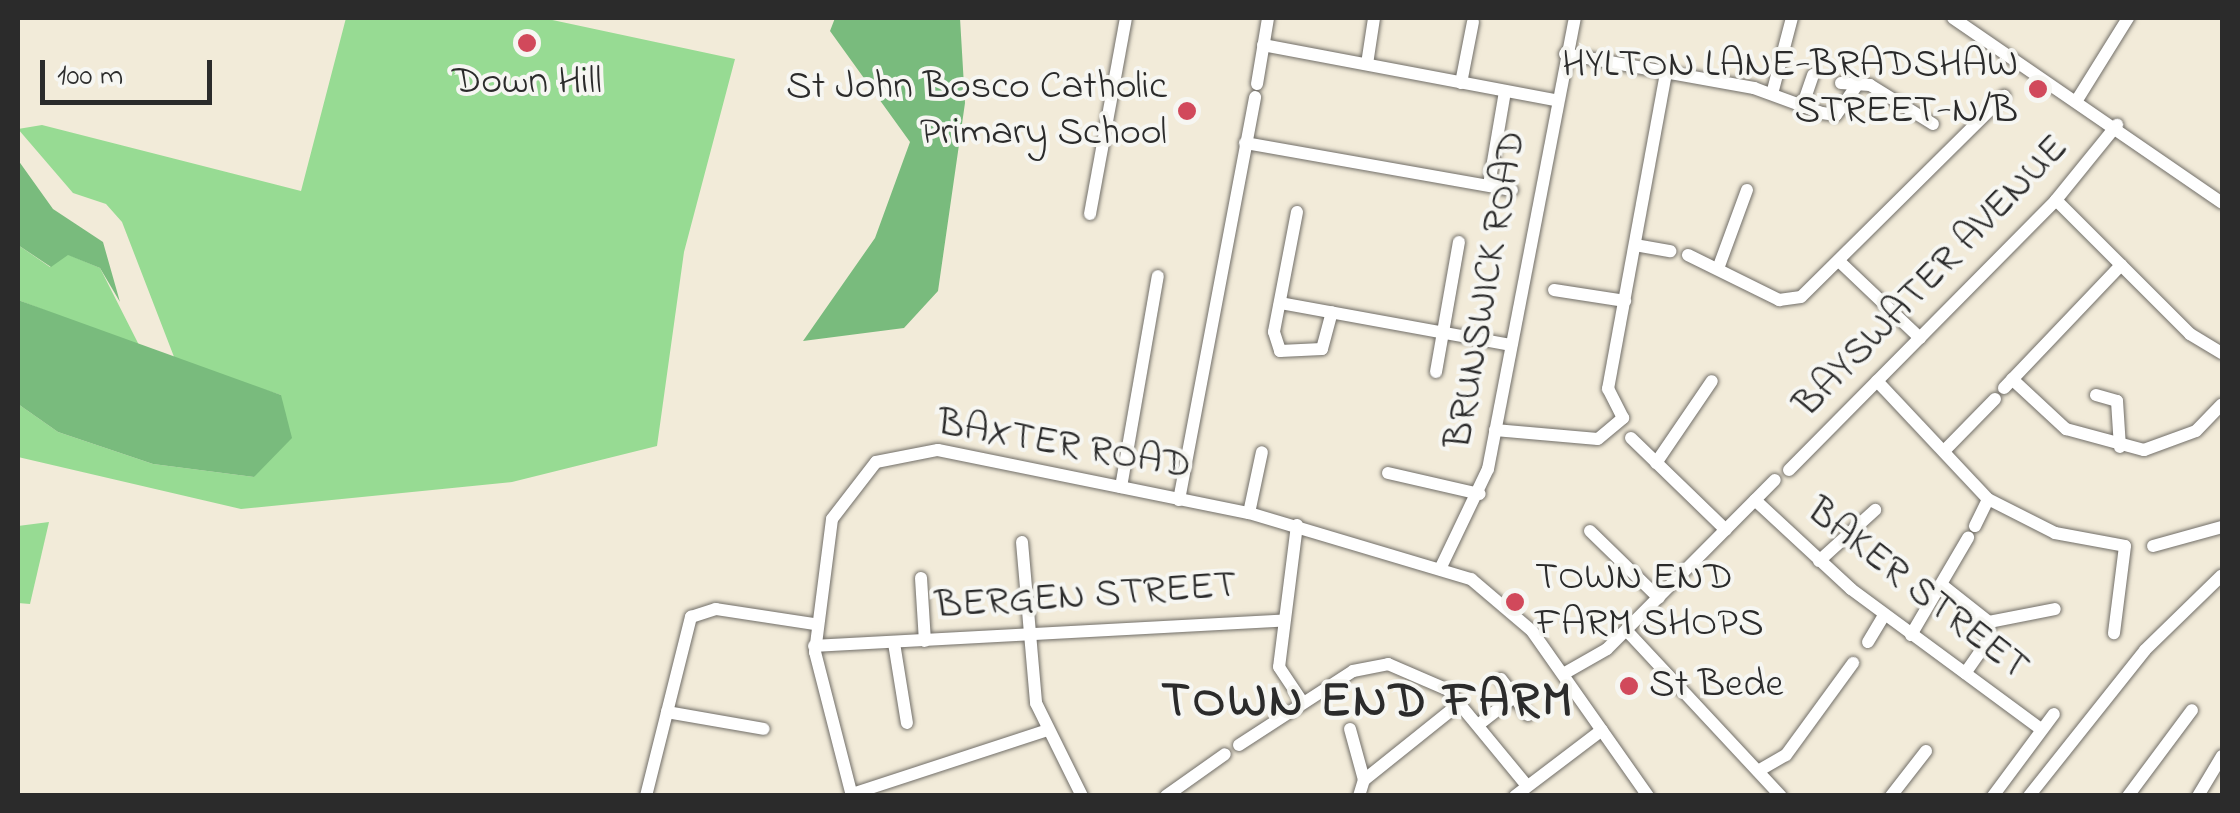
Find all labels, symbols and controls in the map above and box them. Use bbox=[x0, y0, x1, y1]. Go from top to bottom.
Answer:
marker: Down Hill bbox=[516, 32, 538, 54]
scale bar bbox=[45, 40, 218, 102]
place label: HYLTON LANE-BRADSHAW STREET-N/B bbox=[1562, 42, 2018, 136]
text: 100 m bbox=[57, 55, 123, 99]
place label: Down Hill bbox=[452, 59, 602, 107]
place label: St John Bosco Catholic Primary School bbox=[786, 64, 1167, 158]
marker: HYLTON LANE-BRADSHAW STREET-N/B bbox=[2027, 78, 2049, 100]
marker: St John Bosco Catholic Primary School bbox=[1176, 100, 1198, 122]
street label: BAYSWATER AVENUE bbox=[1785, 126, 2079, 428]
street label: BRUNSWICK ROAD bbox=[1435, 127, 1539, 453]
street label: BAXTER ROAD bbox=[933, 400, 1195, 492]
street label: BAKER STREET bbox=[1796, 488, 2038, 692]
place label: TOWN END FARM SHOPS bbox=[1535, 555, 1764, 649]
street label: BERGEN STREET bbox=[934, 563, 1238, 631]
marker: TOWN END FARM SHOPS bbox=[1504, 591, 1526, 613]
place label: St Bede bbox=[1649, 662, 1783, 710]
district label: TOWN END FARM bbox=[1161, 673, 1575, 733]
marker: St Bede bbox=[1618, 675, 1640, 697]

